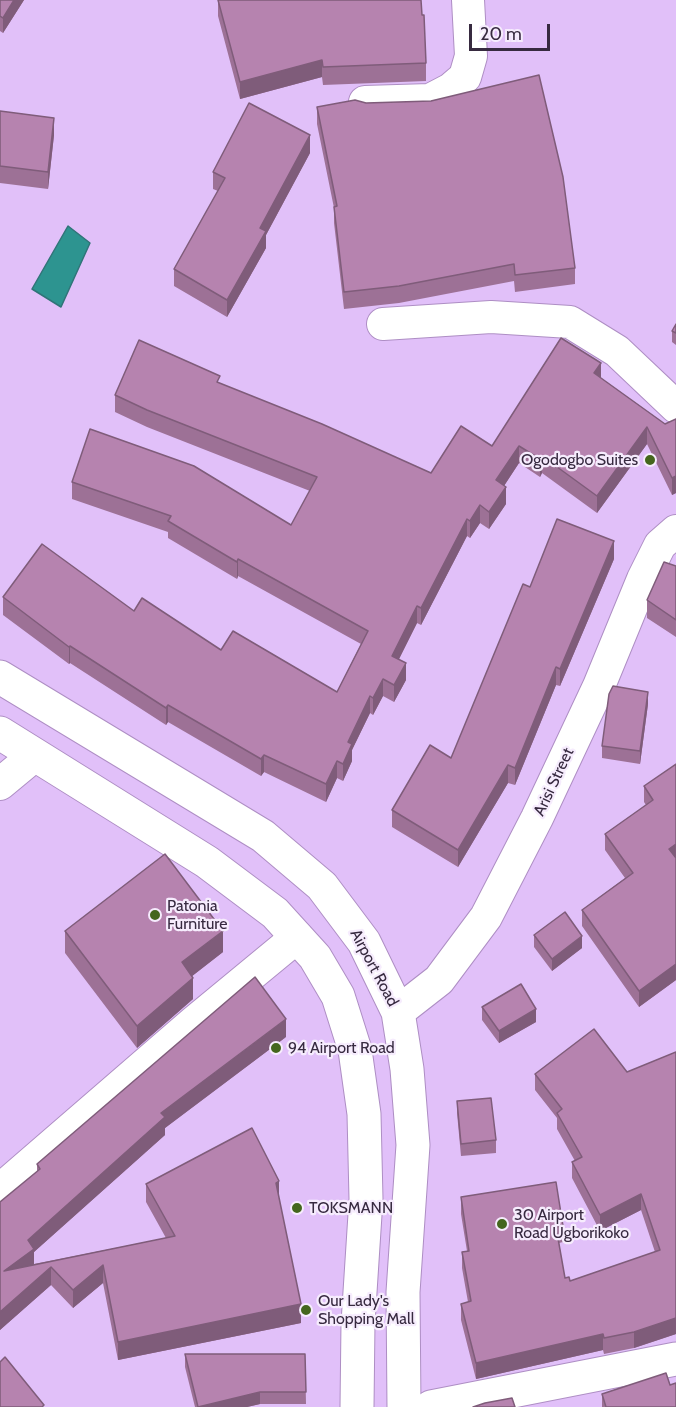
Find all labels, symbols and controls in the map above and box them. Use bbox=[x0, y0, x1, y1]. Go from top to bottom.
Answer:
scale bar bbox=[472, 12, 553, 50]
text: 20 m bbox=[480, 23, 522, 45]
place label: Ogodogbo Suites bbox=[521, 450, 638, 470]
marker: Ogodogbo Suites bbox=[643, 453, 657, 467]
street label: Arisi Street bbox=[530, 745, 578, 819]
place label: Patonia Furniture bbox=[167, 896, 227, 934]
marker: Patonia Furniture bbox=[148, 908, 162, 922]
street label: Airport Road bbox=[346, 926, 402, 1010]
place label: 94 Airport Road bbox=[288, 1038, 395, 1058]
marker: 94 Airport Road bbox=[269, 1041, 283, 1055]
place label: TOKSMANN bbox=[309, 1198, 393, 1218]
marker: TOKSMANN bbox=[290, 1201, 304, 1215]
place label: 30 Airport Road Ugborikoko bbox=[514, 1205, 629, 1243]
marker: 30 Airport Road Ugborikoko bbox=[495, 1217, 509, 1231]
place label: Our Lady's Shopping Mall bbox=[318, 1291, 415, 1329]
marker: Our Lady's Shopping Mall bbox=[299, 1303, 313, 1317]

